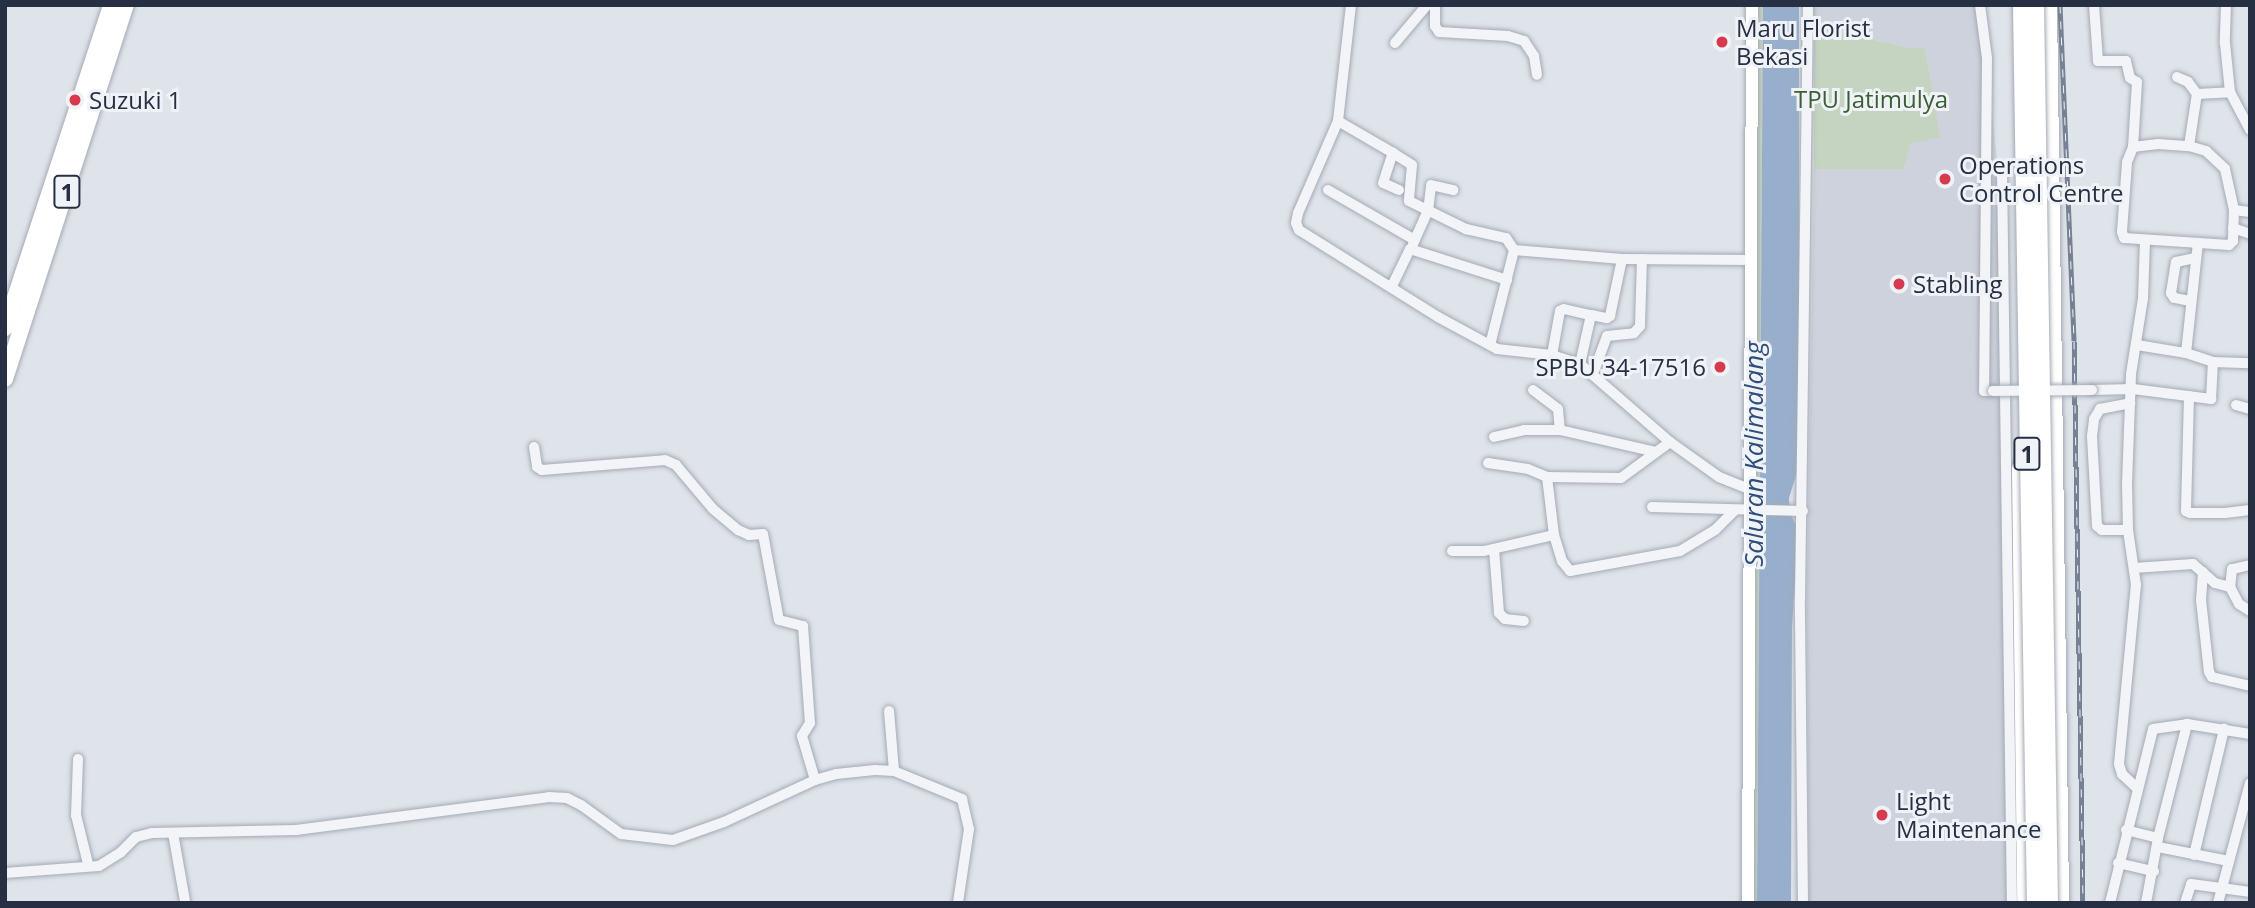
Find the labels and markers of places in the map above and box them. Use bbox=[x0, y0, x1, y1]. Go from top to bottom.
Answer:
place label: Maru Florist Bekasi bbox=[1736, 14, 1870, 70]
marker: Maru Florist Bekasi bbox=[1714, 34, 1730, 50]
place label: Suzuki 1 bbox=[89, 86, 181, 114]
marker: Suzuki 1 bbox=[67, 92, 83, 108]
place label: Operations Control Centre bbox=[1959, 151, 2124, 207]
marker: Operations Control Centre bbox=[1937, 171, 1953, 187]
place label: Stabling bbox=[1913, 270, 2003, 298]
marker: Stabling bbox=[1891, 276, 1907, 292]
place label: SPBU 34-17516 bbox=[1535, 353, 1706, 381]
marker: SPBU 34-17516 bbox=[1712, 359, 1728, 375]
place label: Light Maintenance bbox=[1896, 787, 2041, 843]
marker: Light Maintenance bbox=[1874, 807, 1890, 823]

